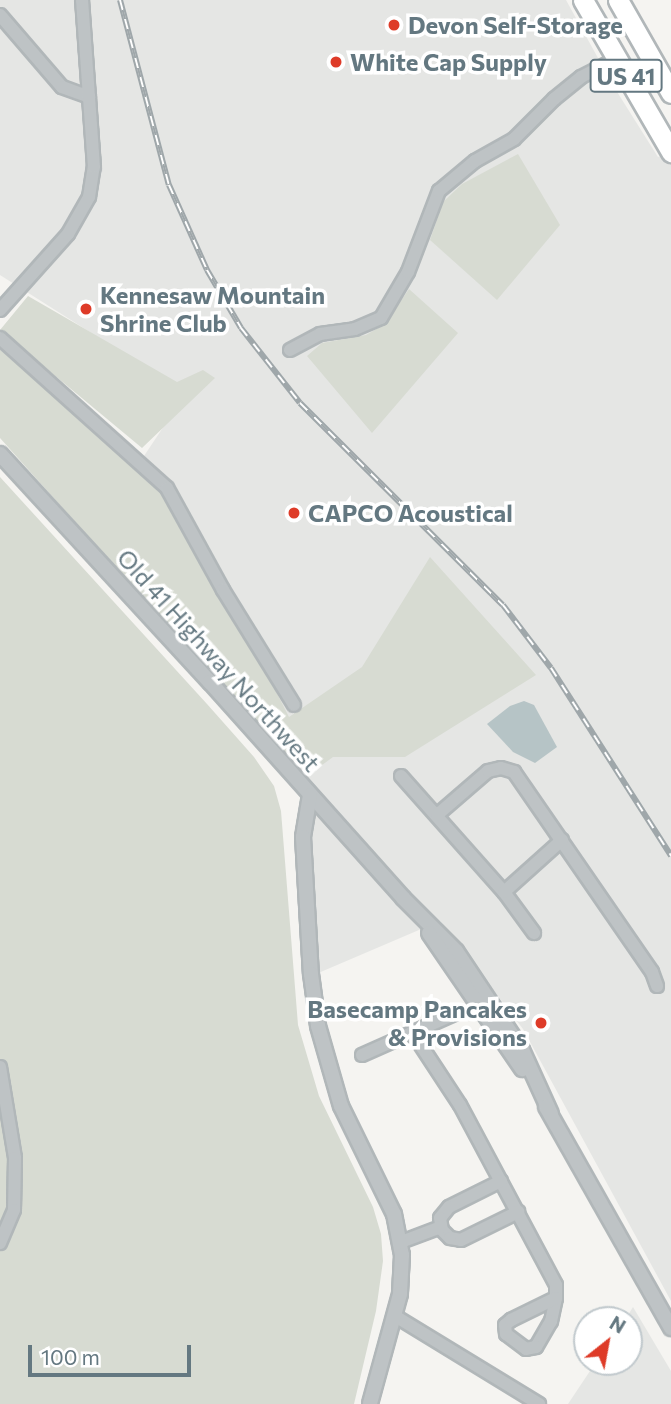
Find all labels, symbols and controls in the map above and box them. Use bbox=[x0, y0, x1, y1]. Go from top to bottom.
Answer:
place label: Devon Self-Storage bbox=[408, 11, 623, 39]
marker: Devon Self-Storage bbox=[386, 17, 402, 33]
place label: White Cap Supply bbox=[350, 48, 547, 76]
marker: White Cap Supply bbox=[328, 54, 344, 70]
road number: US 41 bbox=[589, 57, 663, 96]
place label: Kennesaw Mountain Shrine Club bbox=[100, 281, 325, 337]
marker: Kennesaw Mountain Shrine Club bbox=[78, 301, 94, 317]
place label: CAPCO Acoustical bbox=[308, 499, 513, 527]
marker: CAPCO Acoustical bbox=[286, 505, 302, 521]
street label: Old 41 Highway Northwest bbox=[112, 543, 326, 777]
place label: Basecamp Pancakes & Provisions bbox=[307, 995, 527, 1051]
marker: Basecamp Pancakes & Provisions bbox=[533, 1015, 549, 1031]
north arrow bbox=[573, 1306, 643, 1376]
text: N bbox=[606, 1311, 630, 1338]
scale bar bbox=[32, 1330, 194, 1374]
text: 100 m bbox=[41, 1344, 100, 1369]

